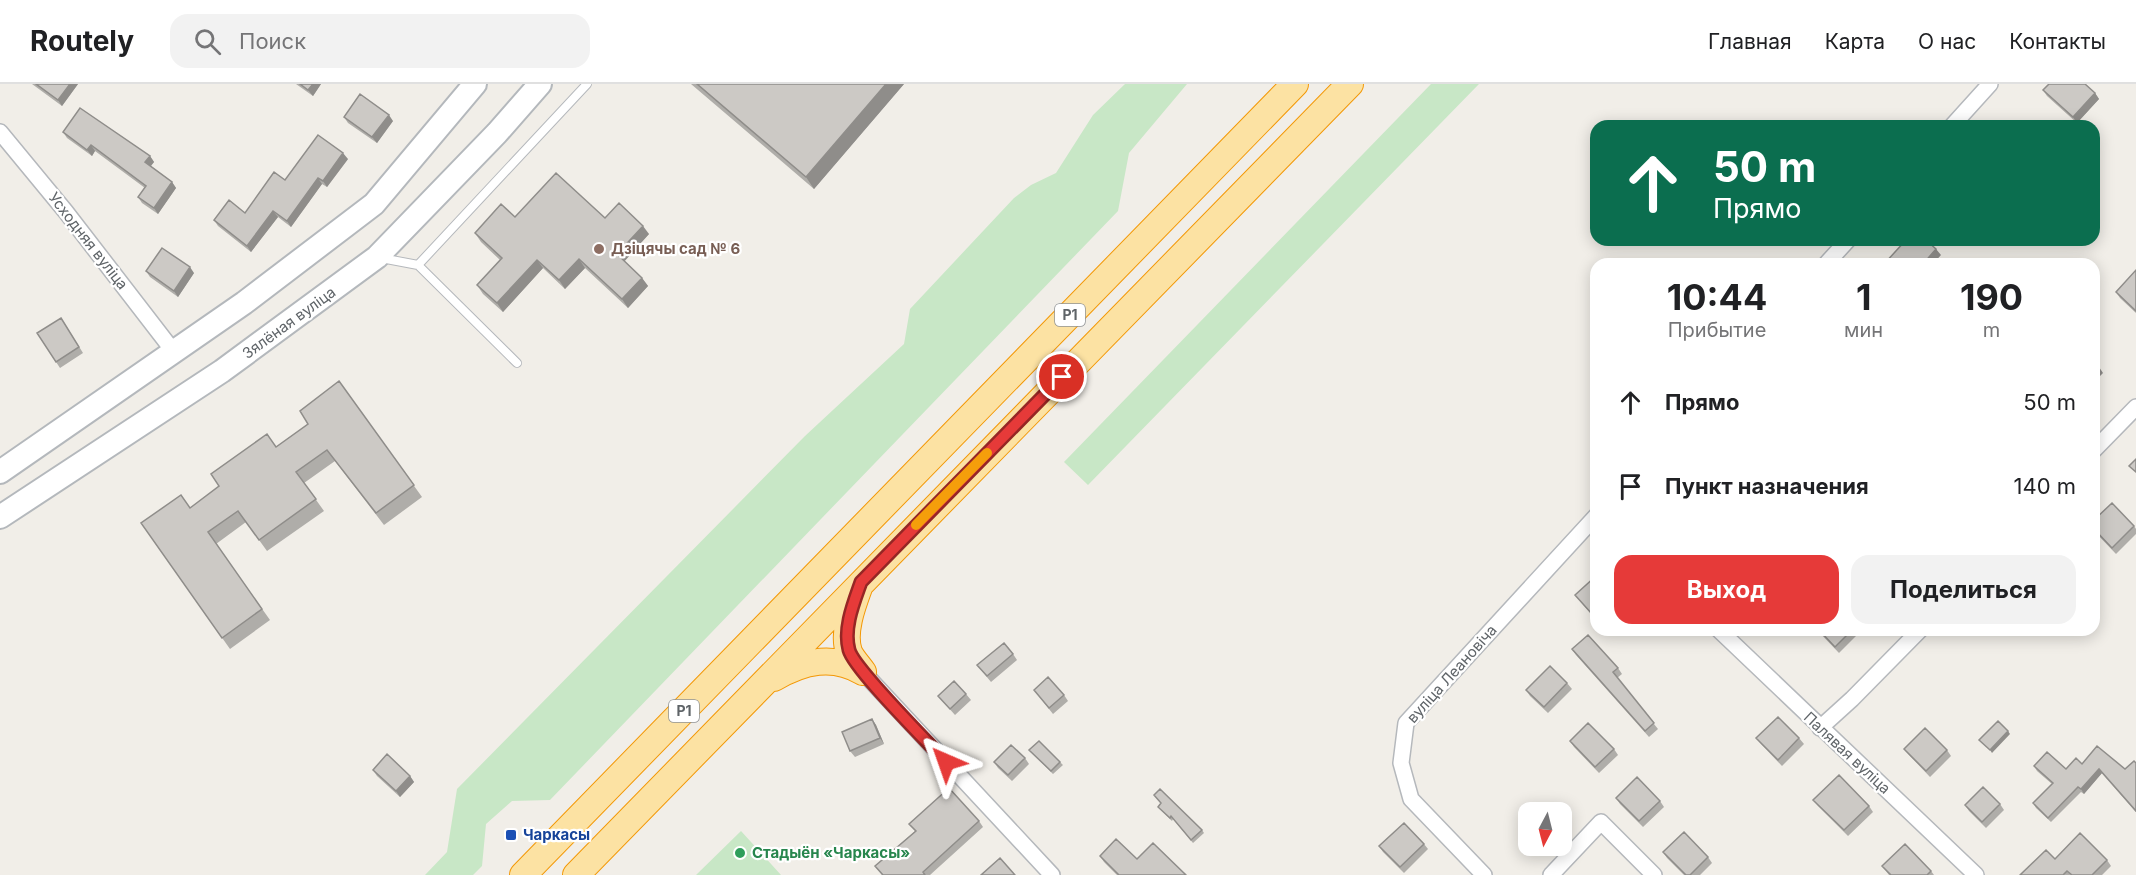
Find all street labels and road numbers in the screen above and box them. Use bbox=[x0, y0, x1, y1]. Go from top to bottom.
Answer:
street label: Усходняя вуліца bbox=[44, 188, 132, 293]
street label: Зялёная вуліца bbox=[238, 282, 339, 363]
road number: Р1 bbox=[1055, 304, 1085, 326]
street label: вуліца Леановіча bbox=[1403, 621, 1501, 727]
road number: Р1 bbox=[669, 700, 699, 722]
street label: Палявая вуліца bbox=[1800, 708, 1895, 798]

